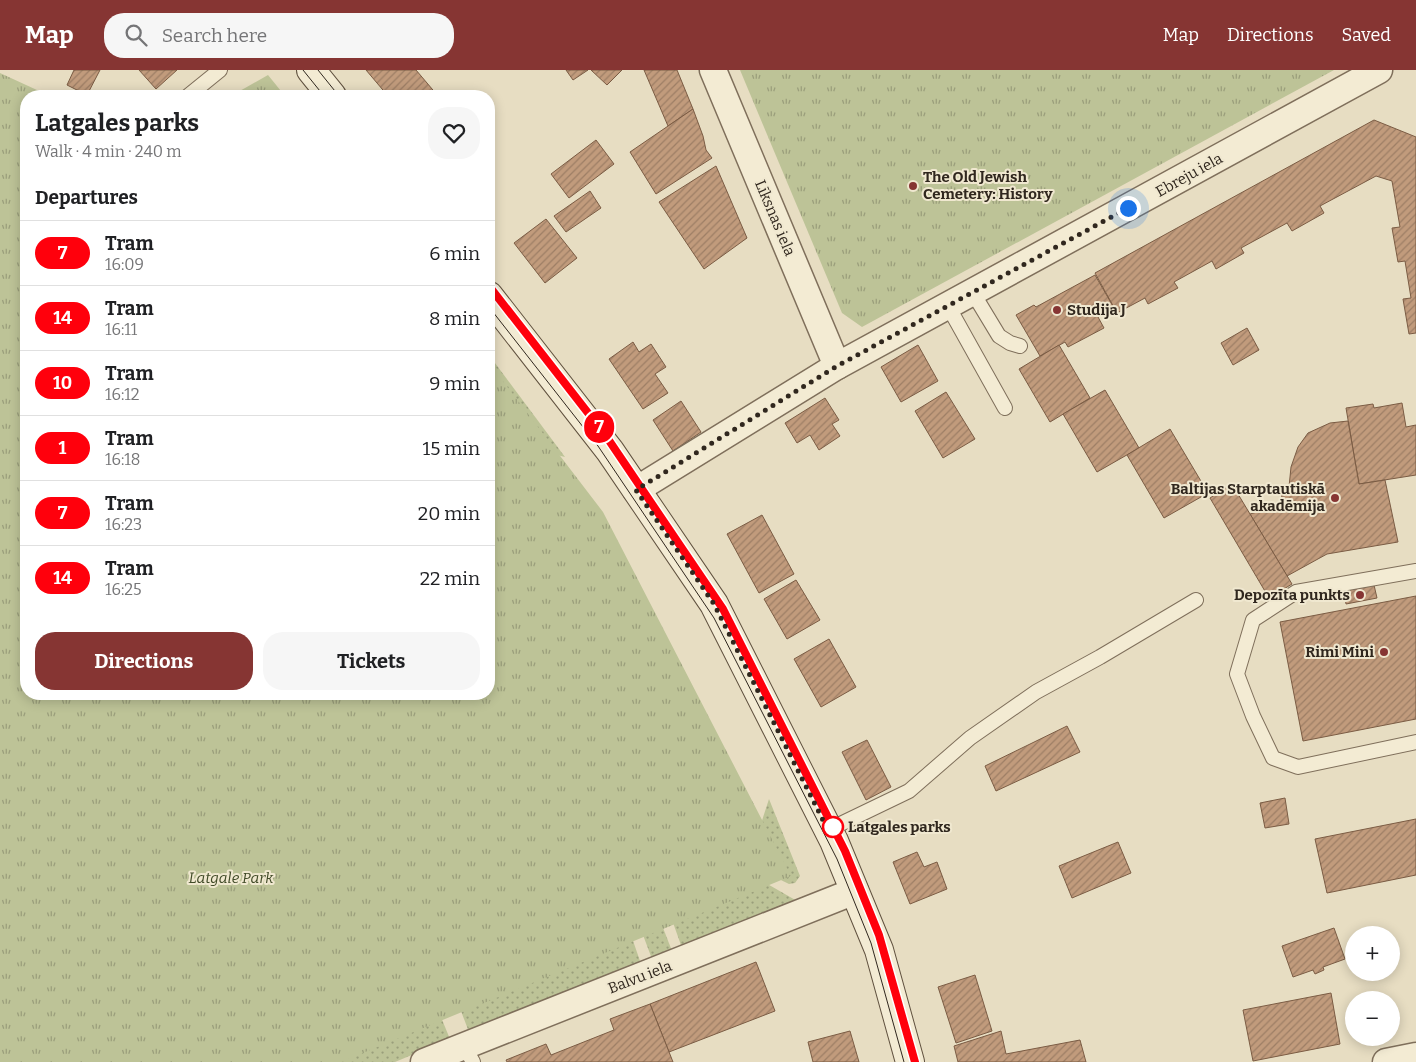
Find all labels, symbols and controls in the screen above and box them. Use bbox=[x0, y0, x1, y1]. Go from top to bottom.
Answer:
search box bbox=[104, 13, 454, 58]
text: Map bbox=[25, 21, 74, 49]
icon: search bbox=[122, 21, 150, 49]
text: Search here bbox=[162, 24, 267, 47]
text: Map bbox=[1163, 24, 1199, 46]
text: Directions bbox=[1227, 24, 1314, 46]
text: Saved bbox=[1342, 24, 1391, 46]
button: heart bbox=[428, 107, 480, 159]
text: Latgales parks bbox=[35, 109, 199, 137]
text: Walk · 4 min · 240 m bbox=[35, 142, 182, 161]
street label: Ebreju iela bbox=[1152, 149, 1226, 201]
place label: The Old Jewish Cemetery: History bbox=[923, 168, 1053, 203]
street label: Līksnas iela bbox=[751, 177, 799, 259]
marker: The Old Jewish Cemetery: History bbox=[907, 180, 919, 192]
text: Departures bbox=[35, 186, 138, 209]
your location bbox=[1116, 196, 1141, 221]
text: Tram bbox=[105, 232, 154, 255]
text: 7 bbox=[58, 242, 67, 264]
text: 6 min bbox=[429, 242, 480, 265]
text: 16:09 bbox=[105, 255, 144, 274]
text: Tram bbox=[105, 297, 154, 320]
place label: Studija J bbox=[1067, 301, 1126, 319]
marker: Studija J bbox=[1051, 304, 1063, 316]
text: 14 bbox=[53, 307, 72, 329]
text: 8 min bbox=[429, 307, 480, 330]
text: 16:11 bbox=[105, 320, 137, 339]
text: Tram bbox=[105, 362, 154, 385]
text: 10 bbox=[53, 372, 72, 394]
text: 9 min bbox=[429, 372, 480, 395]
text: 16:12 bbox=[105, 385, 139, 404]
line badge: 7 bbox=[583, 411, 615, 443]
text: 7 bbox=[594, 416, 604, 438]
text: Tram bbox=[105, 427, 154, 450]
text: 1 bbox=[59, 437, 66, 459]
text: 15 min bbox=[423, 437, 480, 460]
text: 16:18 bbox=[105, 450, 140, 469]
place label: Baltijas Starptautiskā akadēmija bbox=[1171, 480, 1326, 515]
text: Tram bbox=[105, 492, 154, 515]
marker: Baltijas Starptautiskā akadēmija bbox=[1329, 492, 1341, 504]
text: 7 bbox=[58, 502, 67, 524]
text: 20 min bbox=[418, 502, 480, 525]
text: 16:23 bbox=[105, 515, 142, 534]
text: Tram bbox=[105, 557, 154, 580]
text: 14 bbox=[53, 567, 72, 589]
text: 22 min bbox=[420, 567, 480, 590]
text: 16:25 bbox=[105, 580, 142, 599]
place label: Depozīta punkts bbox=[1234, 586, 1350, 604]
marker: Depozīta punkts bbox=[1354, 589, 1366, 601]
button: Directions bbox=[35, 632, 253, 690]
button: Tickets bbox=[263, 632, 480, 690]
place label: Rimi Mini bbox=[1305, 643, 1374, 661]
marker: Rimi Mini bbox=[1378, 646, 1390, 658]
marker: Latgales parks bbox=[822, 816, 844, 838]
place label: Latgales parks bbox=[848, 818, 951, 836]
park label: Latgale Park bbox=[189, 869, 274, 887]
map controls bbox=[1345, 926, 1400, 1046]
button: + bbox=[1345, 926, 1400, 981]
street label: Balvu iela bbox=[606, 957, 674, 997]
button: − bbox=[1345, 991, 1400, 1046]

